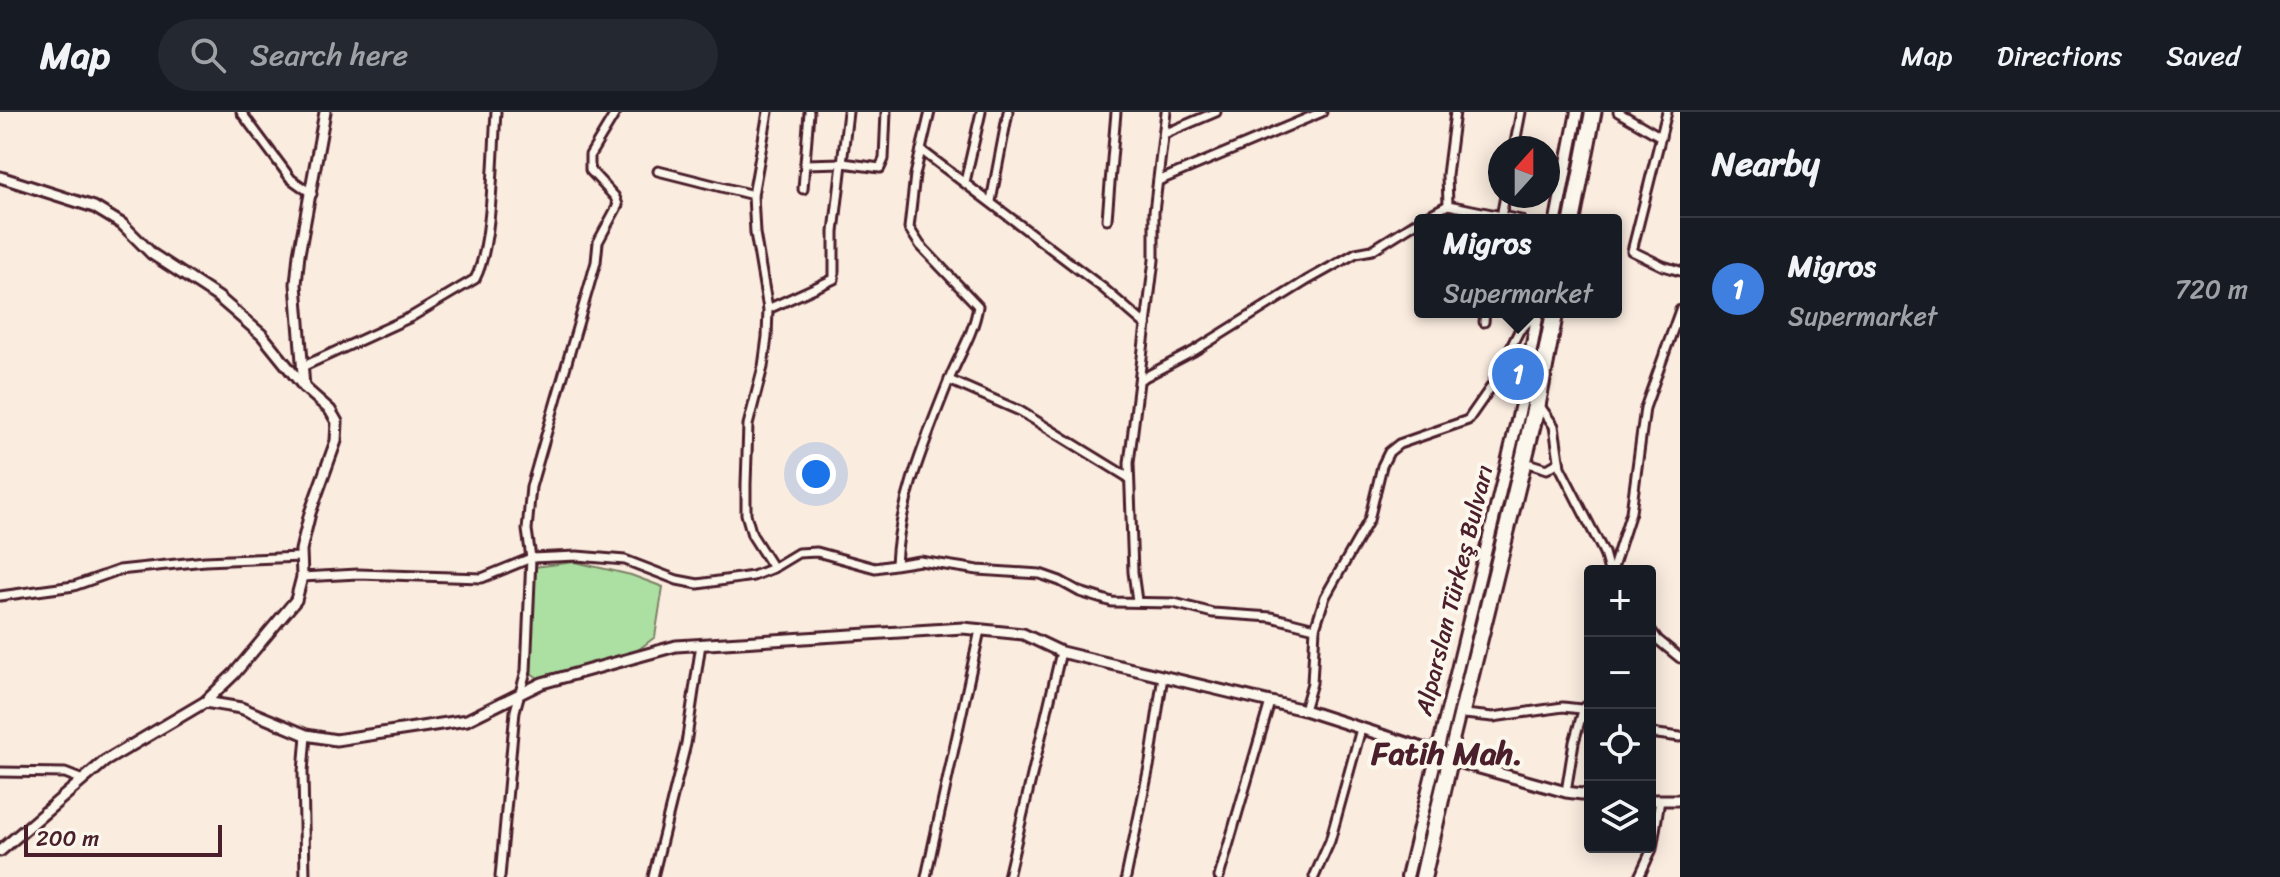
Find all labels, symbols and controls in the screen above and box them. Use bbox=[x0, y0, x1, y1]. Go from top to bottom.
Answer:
search box bbox=[158, 19, 718, 91]
text: Map bbox=[40, 22, 110, 89]
text: Search here bbox=[250, 28, 408, 82]
text: Map bbox=[1901, 31, 1953, 80]
text: Directions bbox=[1997, 31, 2122, 80]
text: Saved bbox=[2166, 31, 2240, 80]
icon: search bbox=[186, 33, 230, 77]
text: Nearby bbox=[1712, 134, 1820, 194]
north arrow bbox=[1488, 136, 1560, 208]
popup bbox=[1414, 214, 1622, 318]
text: Migros bbox=[1443, 216, 1531, 270]
text: Migros bbox=[1788, 239, 1876, 293]
text: 1 bbox=[1732, 266, 1744, 312]
text: 720 m bbox=[2175, 266, 2248, 312]
text: Supermarket bbox=[1443, 270, 1593, 316]
text: Supermarket bbox=[1788, 293, 1937, 339]
pin: 1 bbox=[1492, 344, 1544, 404]
your location bbox=[796, 454, 836, 494]
street label: Alparslan Türkeş Bulvarı bbox=[1402, 460, 1505, 721]
map controls bbox=[1584, 565, 1656, 853]
button: + bbox=[1584, 565, 1656, 637]
button: − bbox=[1584, 637, 1656, 709]
button: locate bbox=[1584, 709, 1656, 781]
district label: Fatih Mah. bbox=[1370, 725, 1523, 782]
button: layers bbox=[1584, 781, 1656, 853]
text: 200 m bbox=[36, 819, 99, 858]
scale bar bbox=[24, 821, 222, 857]

